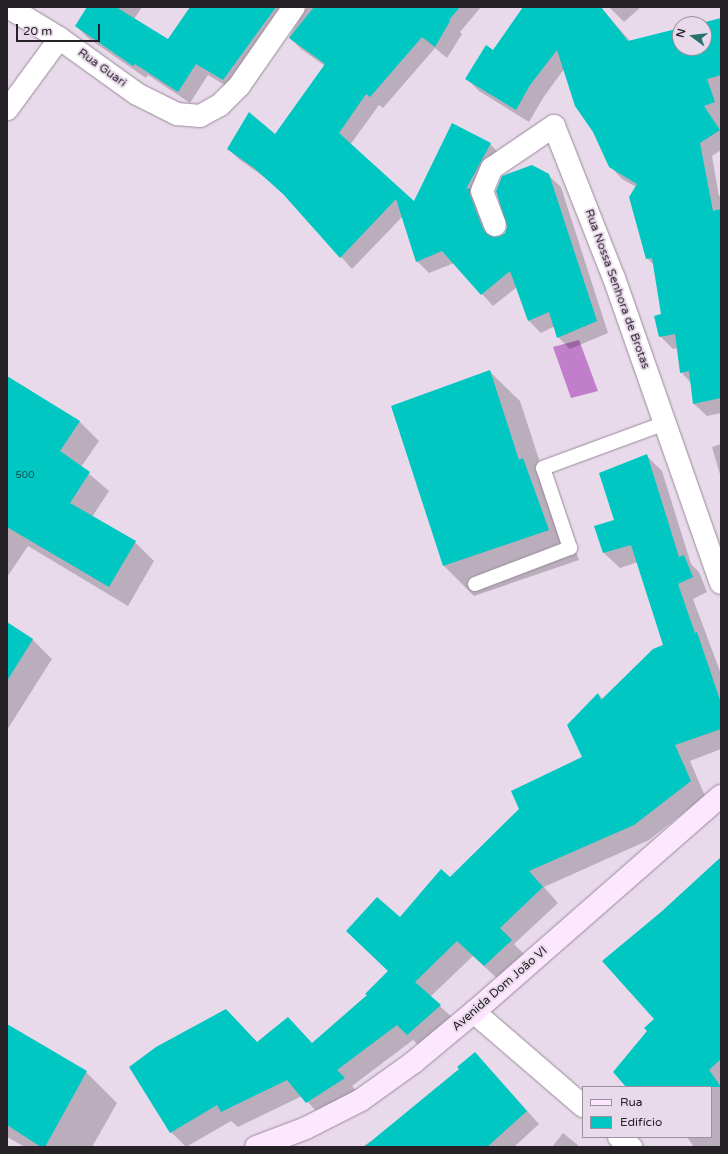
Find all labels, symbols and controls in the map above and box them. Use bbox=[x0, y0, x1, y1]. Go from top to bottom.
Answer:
scale bar bbox=[18, 16, 102, 42]
north arrow bbox=[672, 16, 712, 56]
text: 20 m bbox=[23, 24, 52, 38]
text: N bbox=[673, 27, 688, 39]
street label: Rua Guari bbox=[75, 46, 129, 90]
street label: Rua Nossa Senhora de Brotas bbox=[581, 207, 653, 371]
house number: 500 bbox=[16, 470, 34, 482]
street label: Avenida Dom João VI bbox=[449, 944, 551, 1034]
legend bbox=[582, 1086, 712, 1138]
text: Rua bbox=[620, 1095, 643, 1109]
text: Edifício bbox=[620, 1115, 662, 1129]

